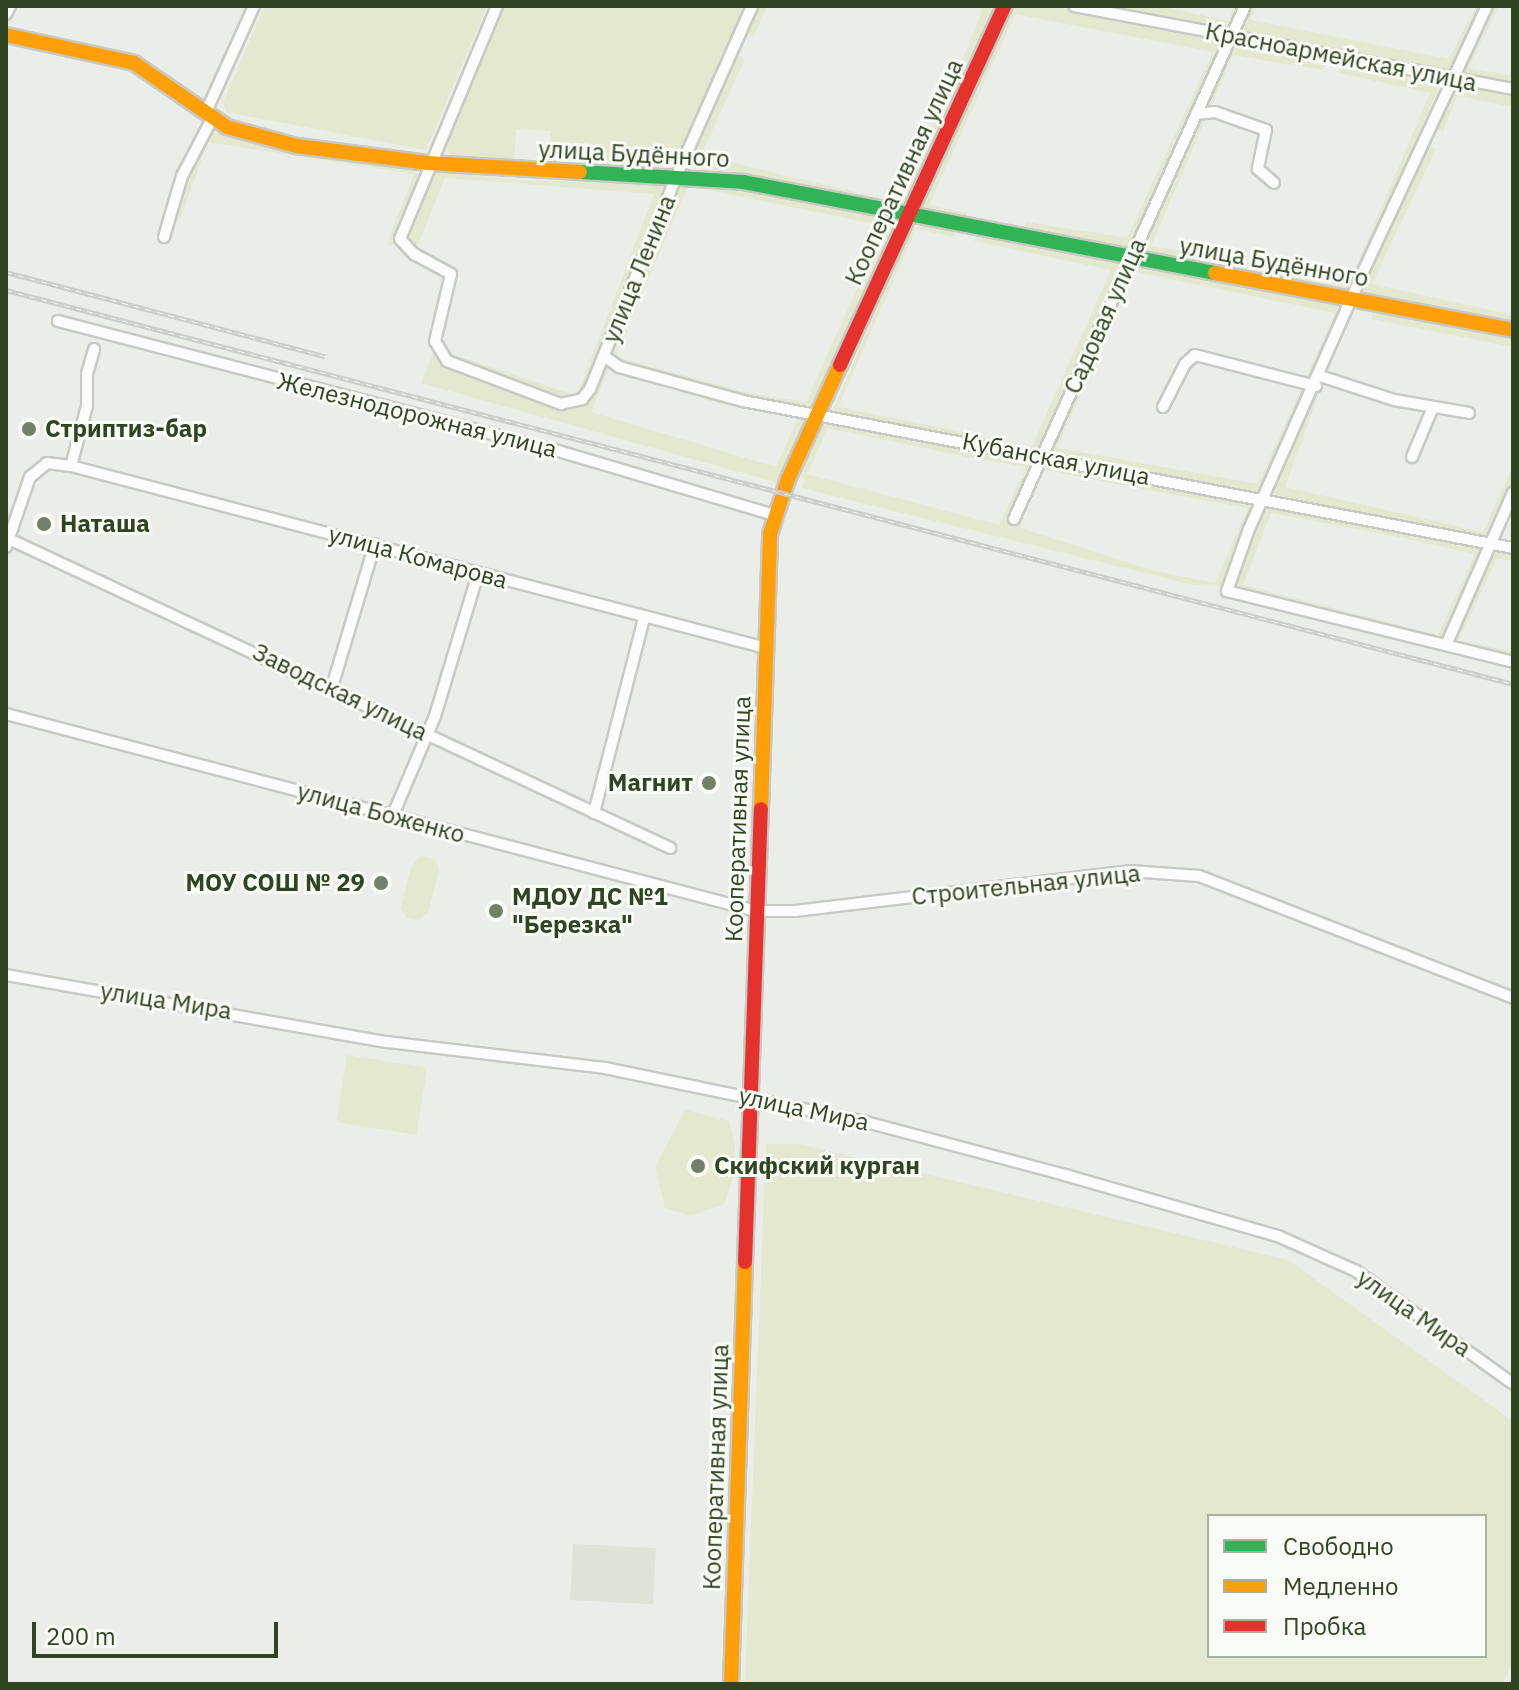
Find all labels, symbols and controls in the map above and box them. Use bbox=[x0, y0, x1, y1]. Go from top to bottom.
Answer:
street label: Красноармейская улица bbox=[1203, 17, 1479, 97]
street label: Кооперативная улица bbox=[839, 54, 969, 290]
street label: улица Будённого bbox=[538, 135, 730, 173]
street label: улица Ленина bbox=[596, 191, 682, 347]
street label: улица Будённого bbox=[1177, 231, 1371, 293]
street label: Садовая улица bbox=[1058, 234, 1152, 398]
street label: Железнодорожная улица bbox=[274, 366, 560, 464]
place label: Стриптиз-бар bbox=[45, 415, 207, 443]
marker: Стриптиз-бар bbox=[20, 420, 38, 438]
street label: Кубанская улица bbox=[960, 427, 1152, 491]
place label: Наташа bbox=[60, 510, 150, 538]
marker: Наташа bbox=[35, 515, 53, 533]
street label: улица Комарова bbox=[325, 519, 511, 595]
street label: Заводская улица bbox=[248, 637, 432, 747]
street label: Кооперативная улица bbox=[719, 696, 757, 942]
place label: Магнит bbox=[608, 769, 693, 797]
marker: Магнит bbox=[700, 774, 718, 792]
street label: улица Боженко bbox=[294, 777, 468, 849]
street label: Строительная улица bbox=[910, 859, 1142, 911]
place label: МОУ СОШ № 29 bbox=[185, 869, 365, 897]
marker: МОУ СОШ № 29 bbox=[372, 874, 390, 892]
place label: МДОУ ДС №1 "Березка" bbox=[512, 883, 668, 939]
marker: МДОУ ДС №1 "Березка" bbox=[487, 902, 505, 920]
street label: улица Мира bbox=[98, 976, 234, 1026]
street label: улица Мира bbox=[736, 1081, 872, 1137]
place label: Скифский курган bbox=[714, 1152, 920, 1180]
marker: Скифский курган bbox=[689, 1157, 707, 1175]
street label: улица Мира bbox=[1351, 1263, 1477, 1363]
street label: Кооперативная улица bbox=[697, 1344, 735, 1590]
legend bbox=[1207, 1514, 1487, 1658]
text: Свободно bbox=[1283, 1530, 1394, 1562]
text: Медленно bbox=[1283, 1570, 1399, 1602]
scale bar bbox=[36, 1606, 282, 1656]
text: Пробка bbox=[1283, 1610, 1366, 1642]
text: 200 m bbox=[46, 1620, 116, 1652]

